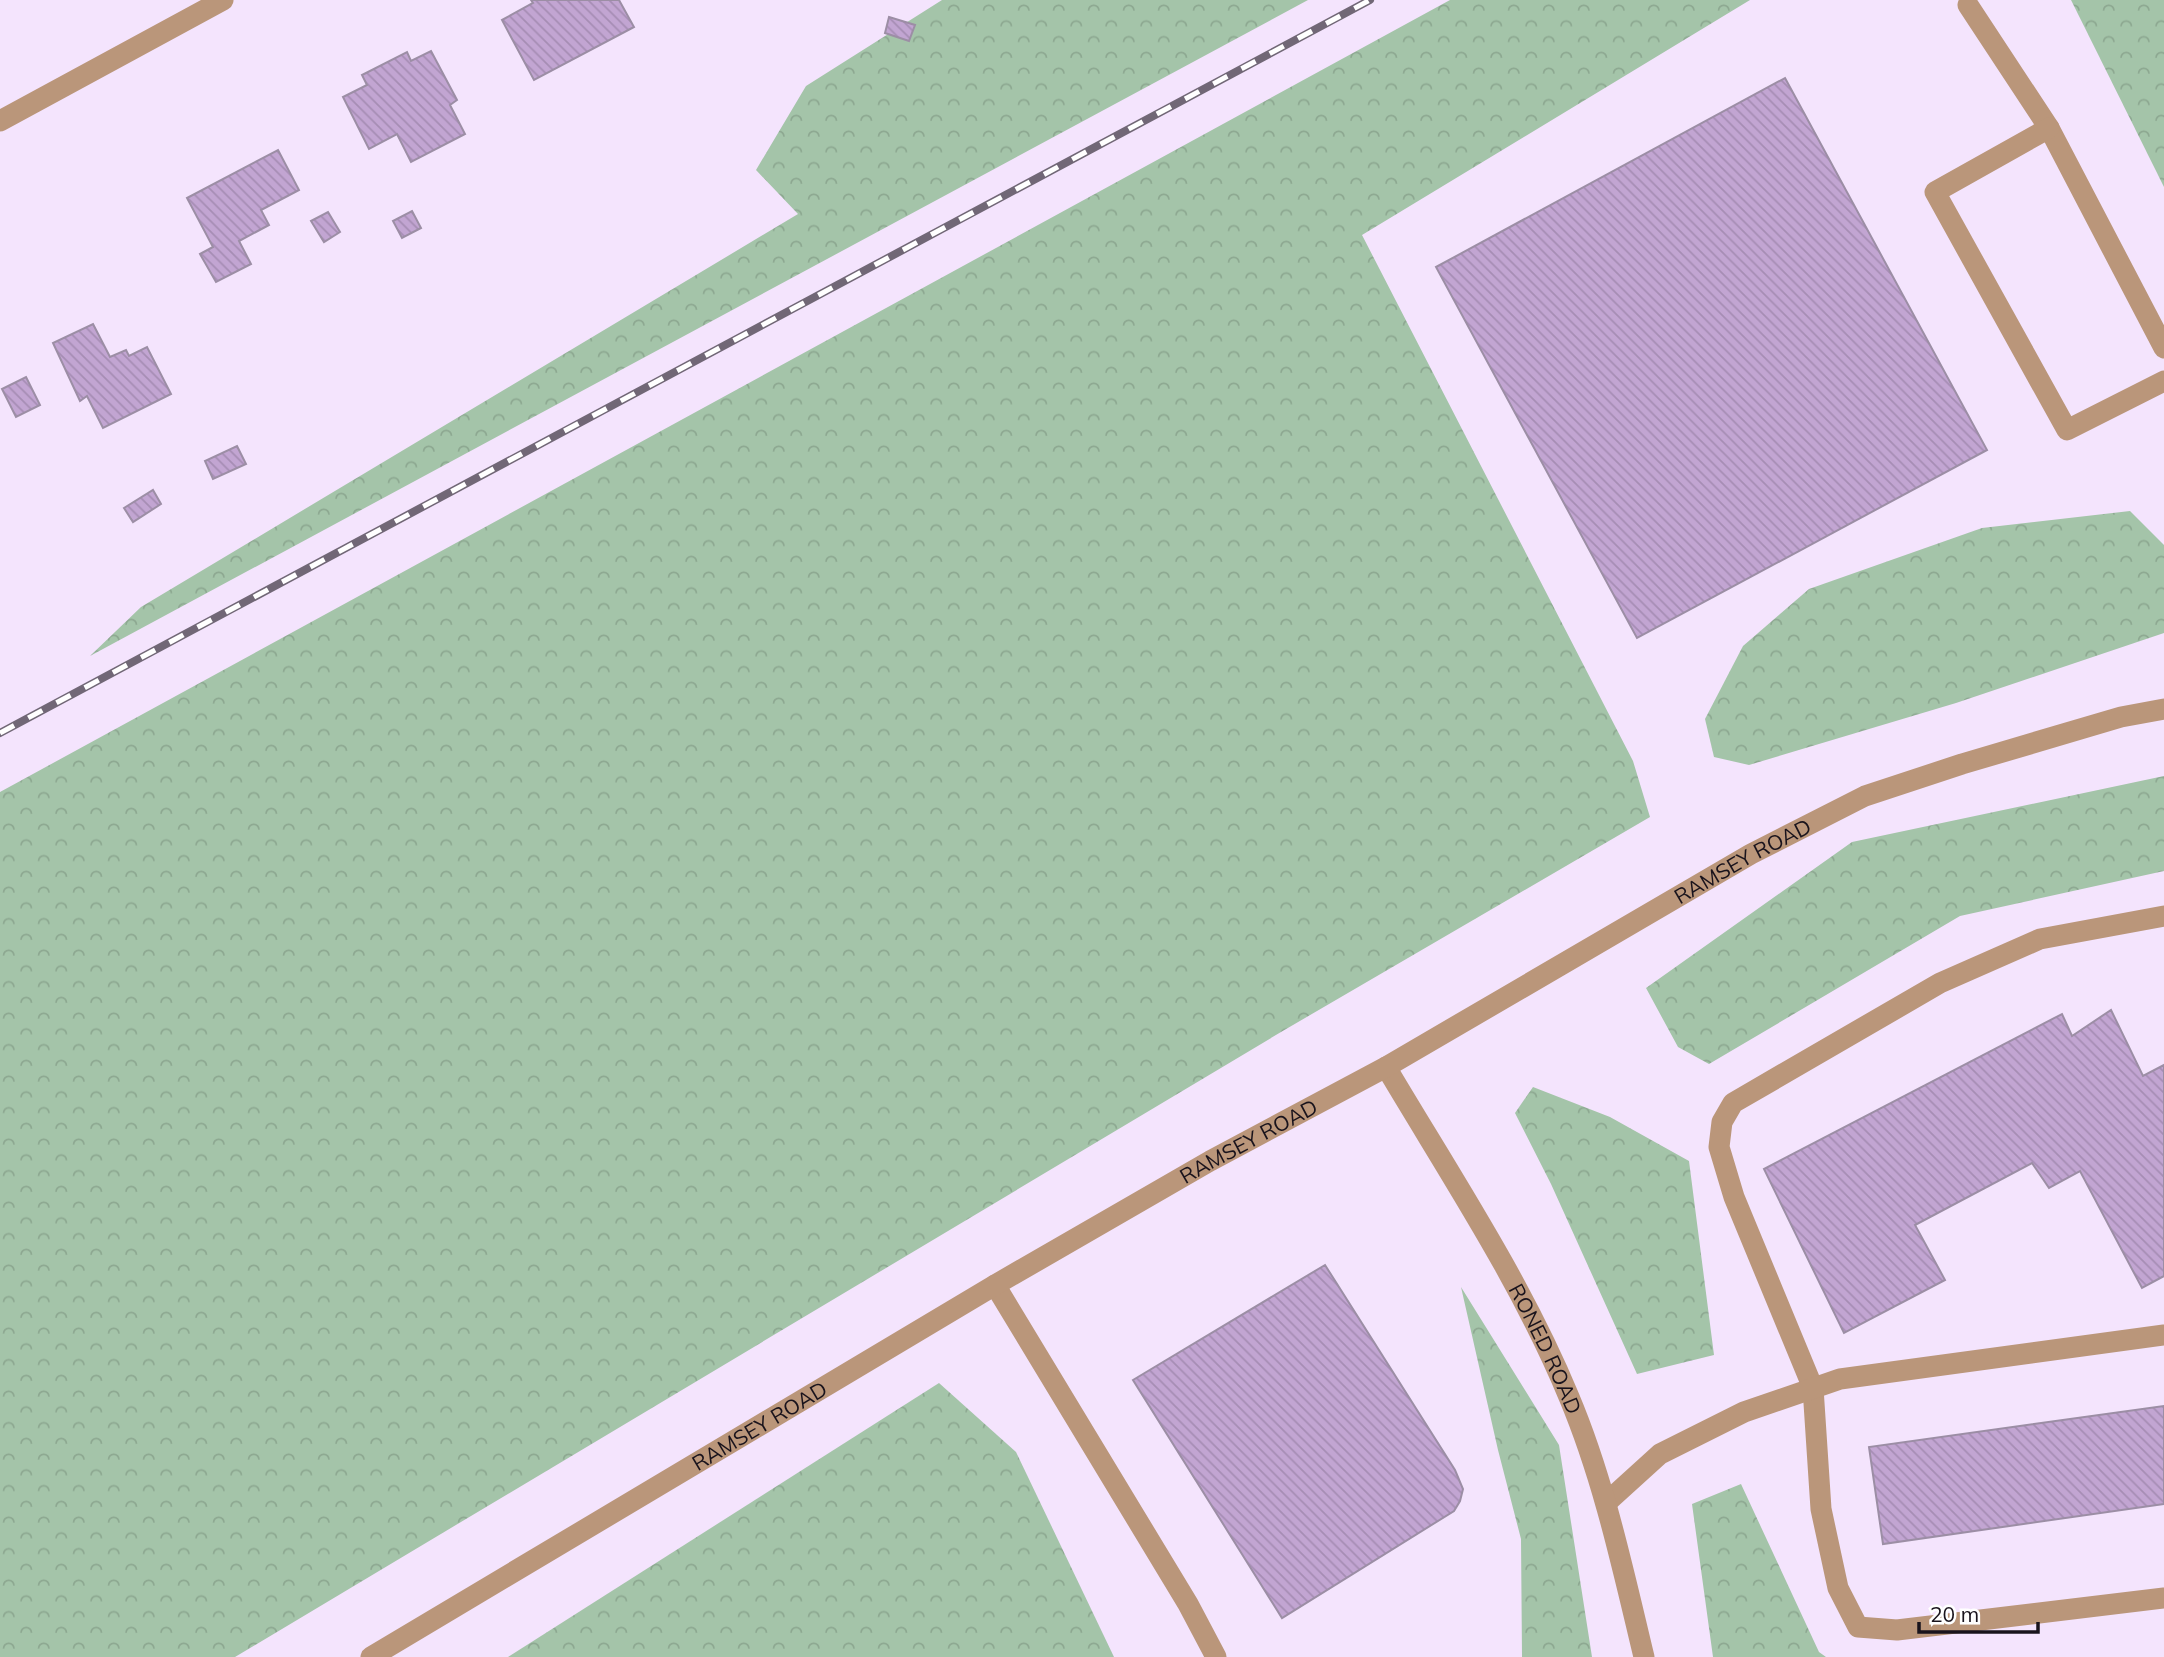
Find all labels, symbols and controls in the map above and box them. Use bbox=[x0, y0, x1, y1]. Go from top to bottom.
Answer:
street label: RAMSEY ROAD bbox=[1669, 813, 1815, 909]
street label: RAMSEY ROAD bbox=[1175, 1093, 1322, 1189]
street label: RONED ROAD bbox=[1504, 1279, 1587, 1418]
street label: RAMSEY ROAD bbox=[687, 1375, 832, 1476]
scale bar bbox=[1919, 1590, 2038, 1634]
text: 20 m bbox=[1930, 1601, 1979, 1627]

